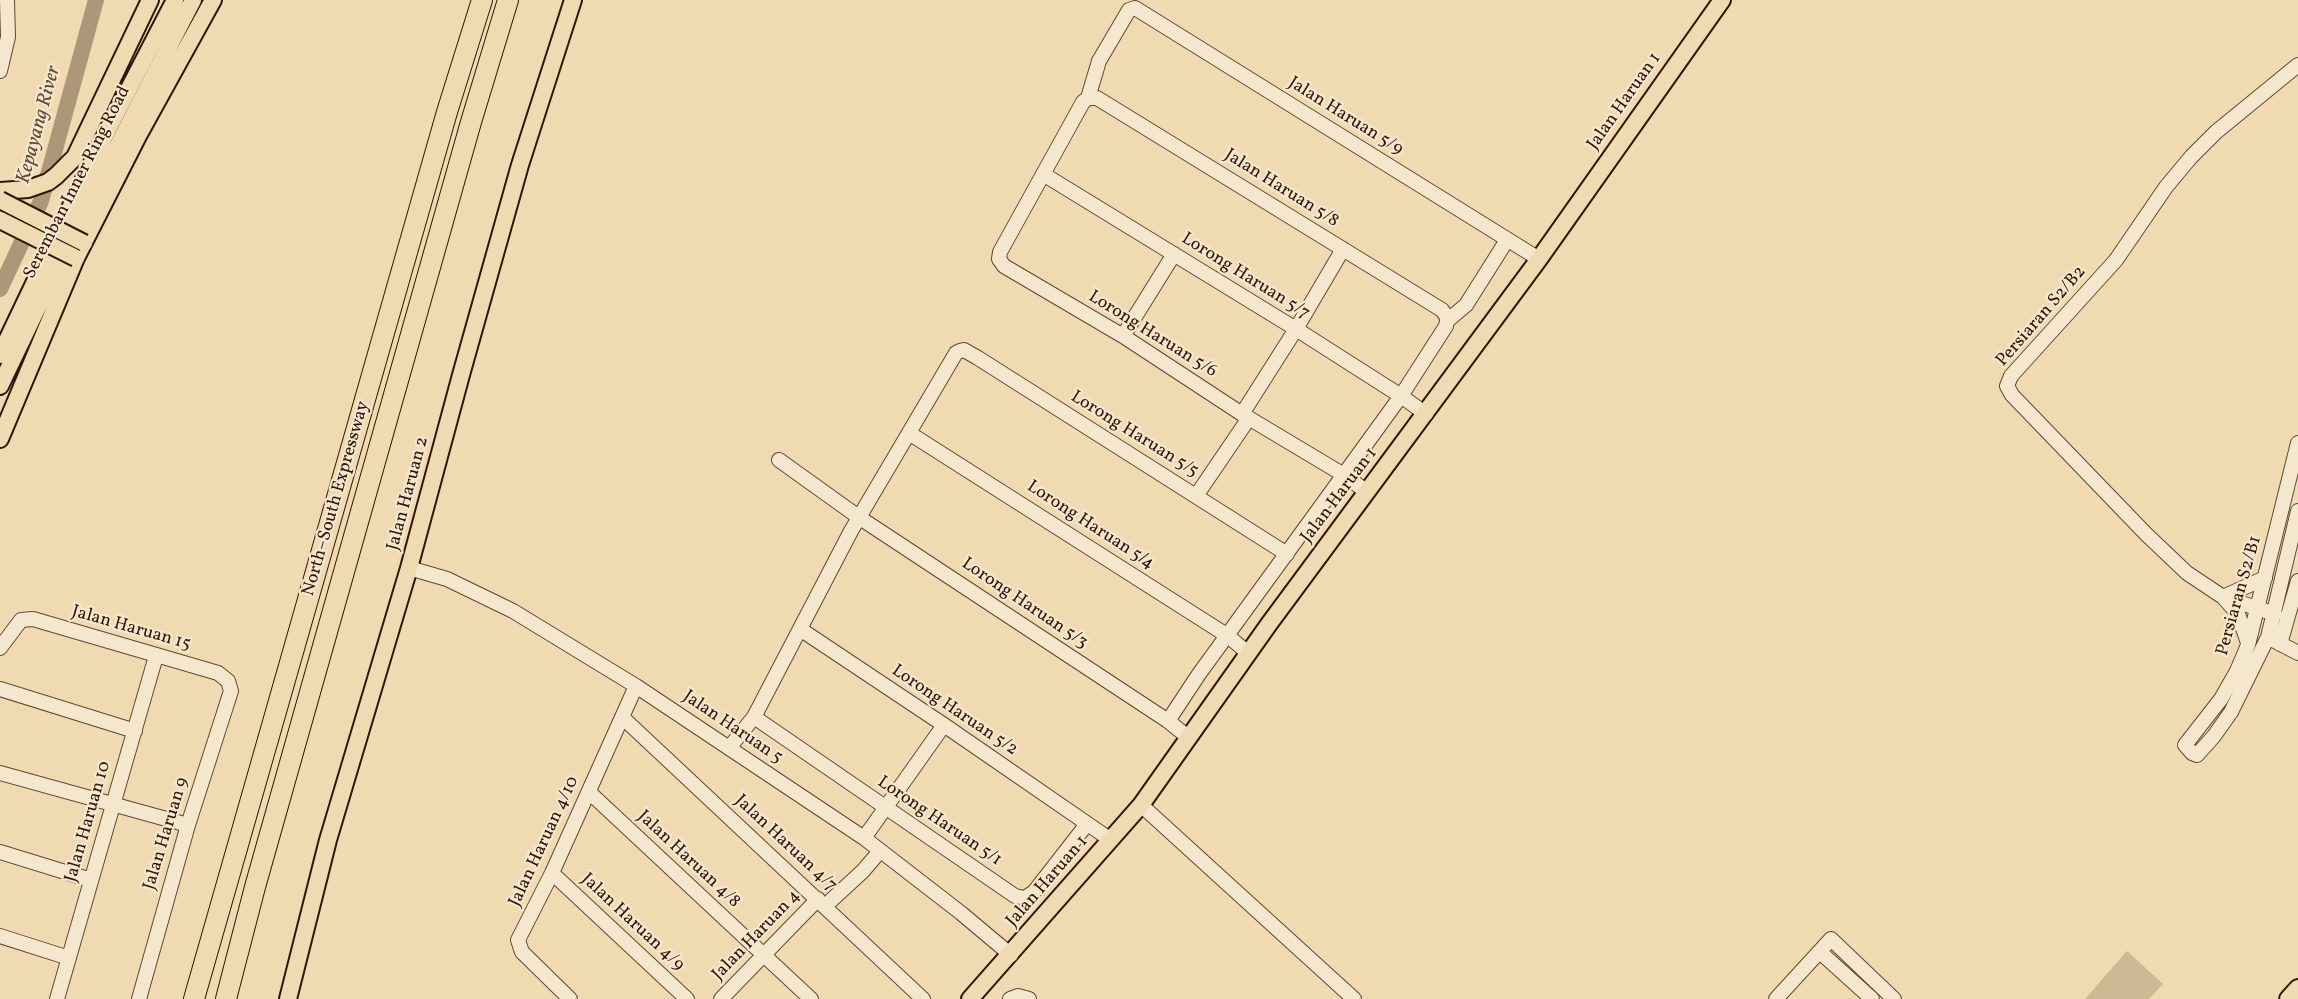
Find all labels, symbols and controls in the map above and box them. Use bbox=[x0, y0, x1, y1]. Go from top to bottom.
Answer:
street label: Jalan Haruan 1 bbox=[1583, 49, 1667, 155]
water label: Kepayang River bbox=[13, 63, 67, 187]
street label: Jalan Haruan 5/9 bbox=[1283, 73, 1407, 161]
street label: Seremban Inner Ring Road bbox=[20, 83, 136, 283]
street label: Jalan Haruan 5/8 bbox=[1220, 145, 1342, 233]
street label: Lorong Haruan 5/7 bbox=[1177, 229, 1313, 325]
street label: Persiaran S2/B2 bbox=[1992, 262, 2092, 372]
street label: Lorong Haruan 5/6 bbox=[1084, 287, 1220, 383]
street label: Lorong Haruan 5/5 bbox=[1066, 387, 1202, 483]
street label: North–South Expressway bbox=[299, 399, 375, 599]
street label: Jalan Haruan 2 bbox=[383, 435, 435, 553]
street label: Jalan Haruan 1 bbox=[1297, 444, 1383, 548]
street label: Lorong Haruan 5/4 bbox=[1022, 477, 1158, 575]
street label: Persiaran S2/B1 bbox=[2213, 534, 2267, 658]
street label: Lorong Haruan 5/3 bbox=[957, 554, 1091, 654]
street label: Jalan Haruan 15 bbox=[69, 602, 193, 656]
street label: Lorong Haruan 5/2 bbox=[887, 661, 1021, 761]
street label: Jalan Haruan 5 bbox=[678, 687, 786, 769]
street label: Jalan Haruan 10 bbox=[61, 759, 117, 885]
street label: Lorong Haruan 5/1 bbox=[873, 772, 1005, 872]
street label: Jalan Haruan 4/10 bbox=[505, 773, 585, 911]
street label: Jalan Haruan 9 bbox=[140, 775, 194, 893]
street label: Jalan Haruan 4/7 bbox=[729, 791, 841, 897]
street label: Jalan Haruan 4/8 bbox=[632, 807, 744, 913]
street label: Jalan Haruan 1 bbox=[1002, 832, 1094, 932]
street label: Jalan Haruan 4/9 bbox=[576, 869, 688, 977]
street label: Jalan Haruan 4 bbox=[708, 886, 806, 986]

